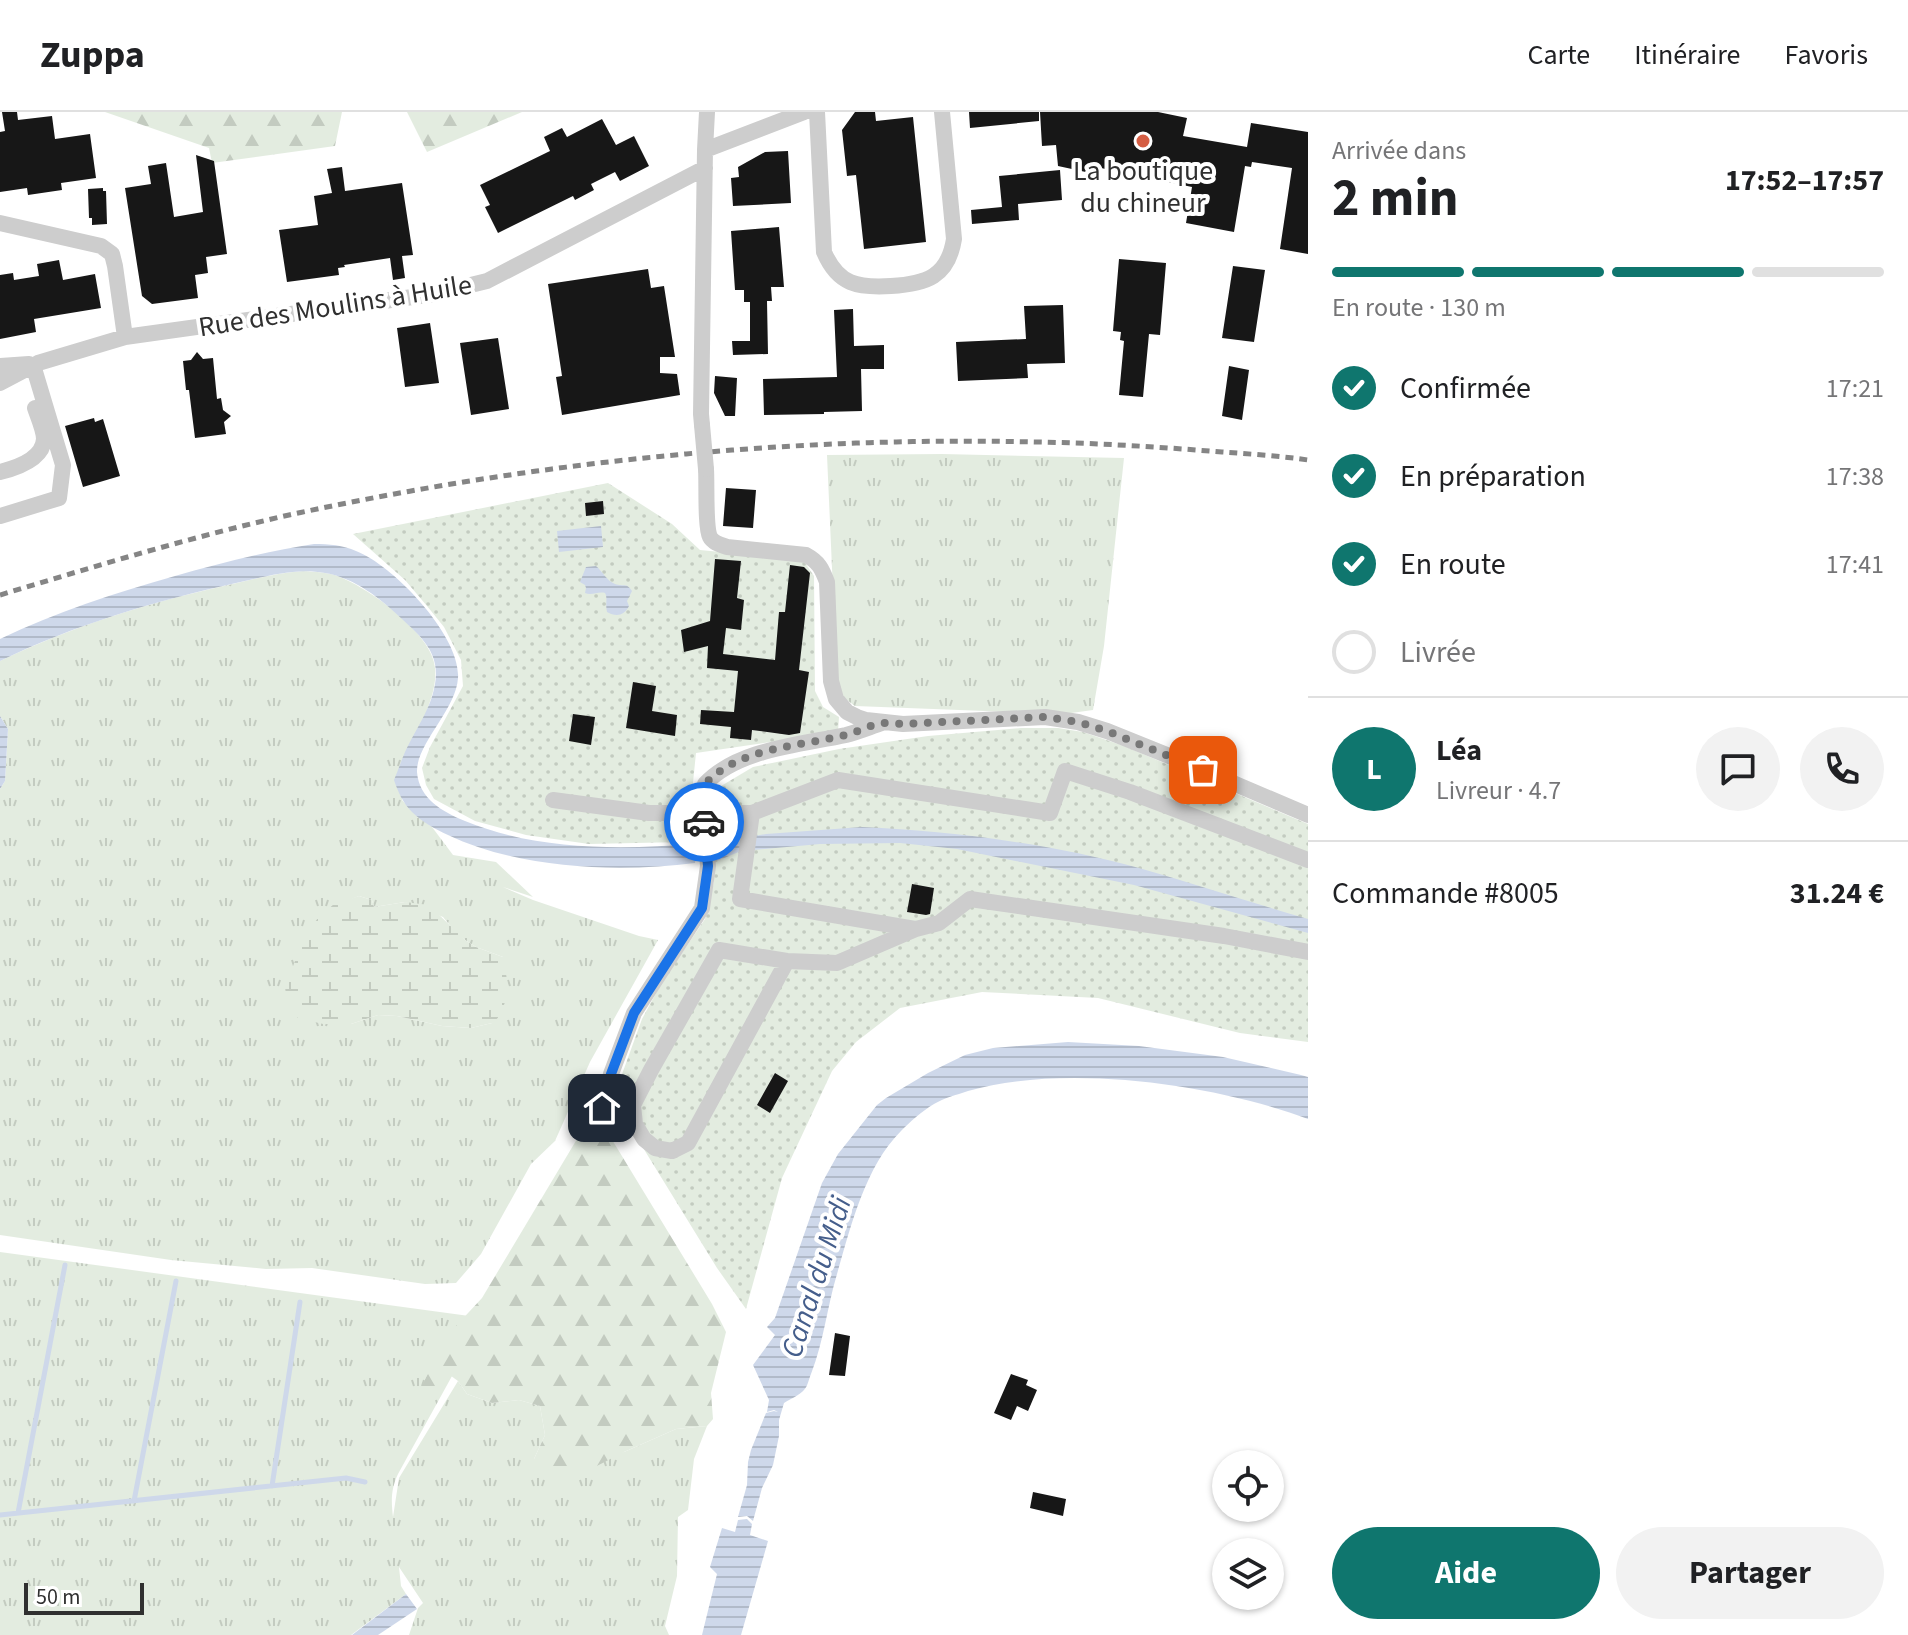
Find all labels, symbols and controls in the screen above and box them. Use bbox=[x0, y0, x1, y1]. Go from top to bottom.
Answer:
text: Zuppa bbox=[40, 28, 145, 82]
text: Carte bbox=[1527, 35, 1590, 75]
text: Itinéraire bbox=[1634, 35, 1741, 75]
text: Favoris bbox=[1785, 35, 1868, 75]
marker: La boutique du chineur bbox=[1134, 132, 1152, 150]
text: Arrivée dans bbox=[1332, 132, 1466, 169]
place label: La boutique du chineur bbox=[1073, 151, 1213, 223]
text: 17:52–17:57 bbox=[1725, 159, 1884, 202]
text: 2 min bbox=[1332, 162, 1459, 236]
street label: Rue des Moulins à Huile bbox=[196, 265, 475, 347]
text: En route · 130 m bbox=[1332, 289, 1506, 326]
icon: check bbox=[1332, 366, 1376, 410]
text: Confirmée bbox=[1400, 367, 1531, 410]
text: 17:21 bbox=[1826, 370, 1884, 407]
icon: check bbox=[1332, 454, 1376, 498]
text: En préparation bbox=[1400, 455, 1586, 498]
text: 17:38 bbox=[1826, 458, 1884, 495]
icon: check bbox=[1332, 542, 1376, 586]
text: En route bbox=[1400, 543, 1506, 586]
text: 17:41 bbox=[1826, 546, 1884, 583]
text: Livrée bbox=[1400, 631, 1476, 674]
button: chat bbox=[1696, 727, 1780, 811]
button: phone bbox=[1800, 727, 1884, 811]
text: Léa bbox=[1436, 729, 1482, 772]
pin bbox=[1169, 736, 1237, 804]
icon: bag bbox=[1181, 748, 1225, 792]
text: L bbox=[1366, 748, 1382, 791]
text: Livreur · 4.7 bbox=[1436, 772, 1561, 809]
courier bbox=[664, 782, 744, 862]
icon: car bbox=[682, 800, 726, 844]
text: Commande #8005 bbox=[1332, 872, 1559, 915]
text: 31.24 € bbox=[1790, 872, 1884, 915]
pin bbox=[568, 1074, 636, 1142]
icon: home bbox=[580, 1086, 624, 1130]
water label: Canal du Midi bbox=[770, 1190, 863, 1363]
map controls bbox=[1212, 1450, 1284, 1610]
button: locate bbox=[1212, 1450, 1284, 1522]
button: Aide bbox=[1332, 1527, 1600, 1619]
button: Partager bbox=[1616, 1527, 1884, 1619]
button: layers bbox=[1212, 1538, 1284, 1610]
scale bar bbox=[24, 1579, 144, 1615]
text: 50 m bbox=[36, 1581, 81, 1613]

